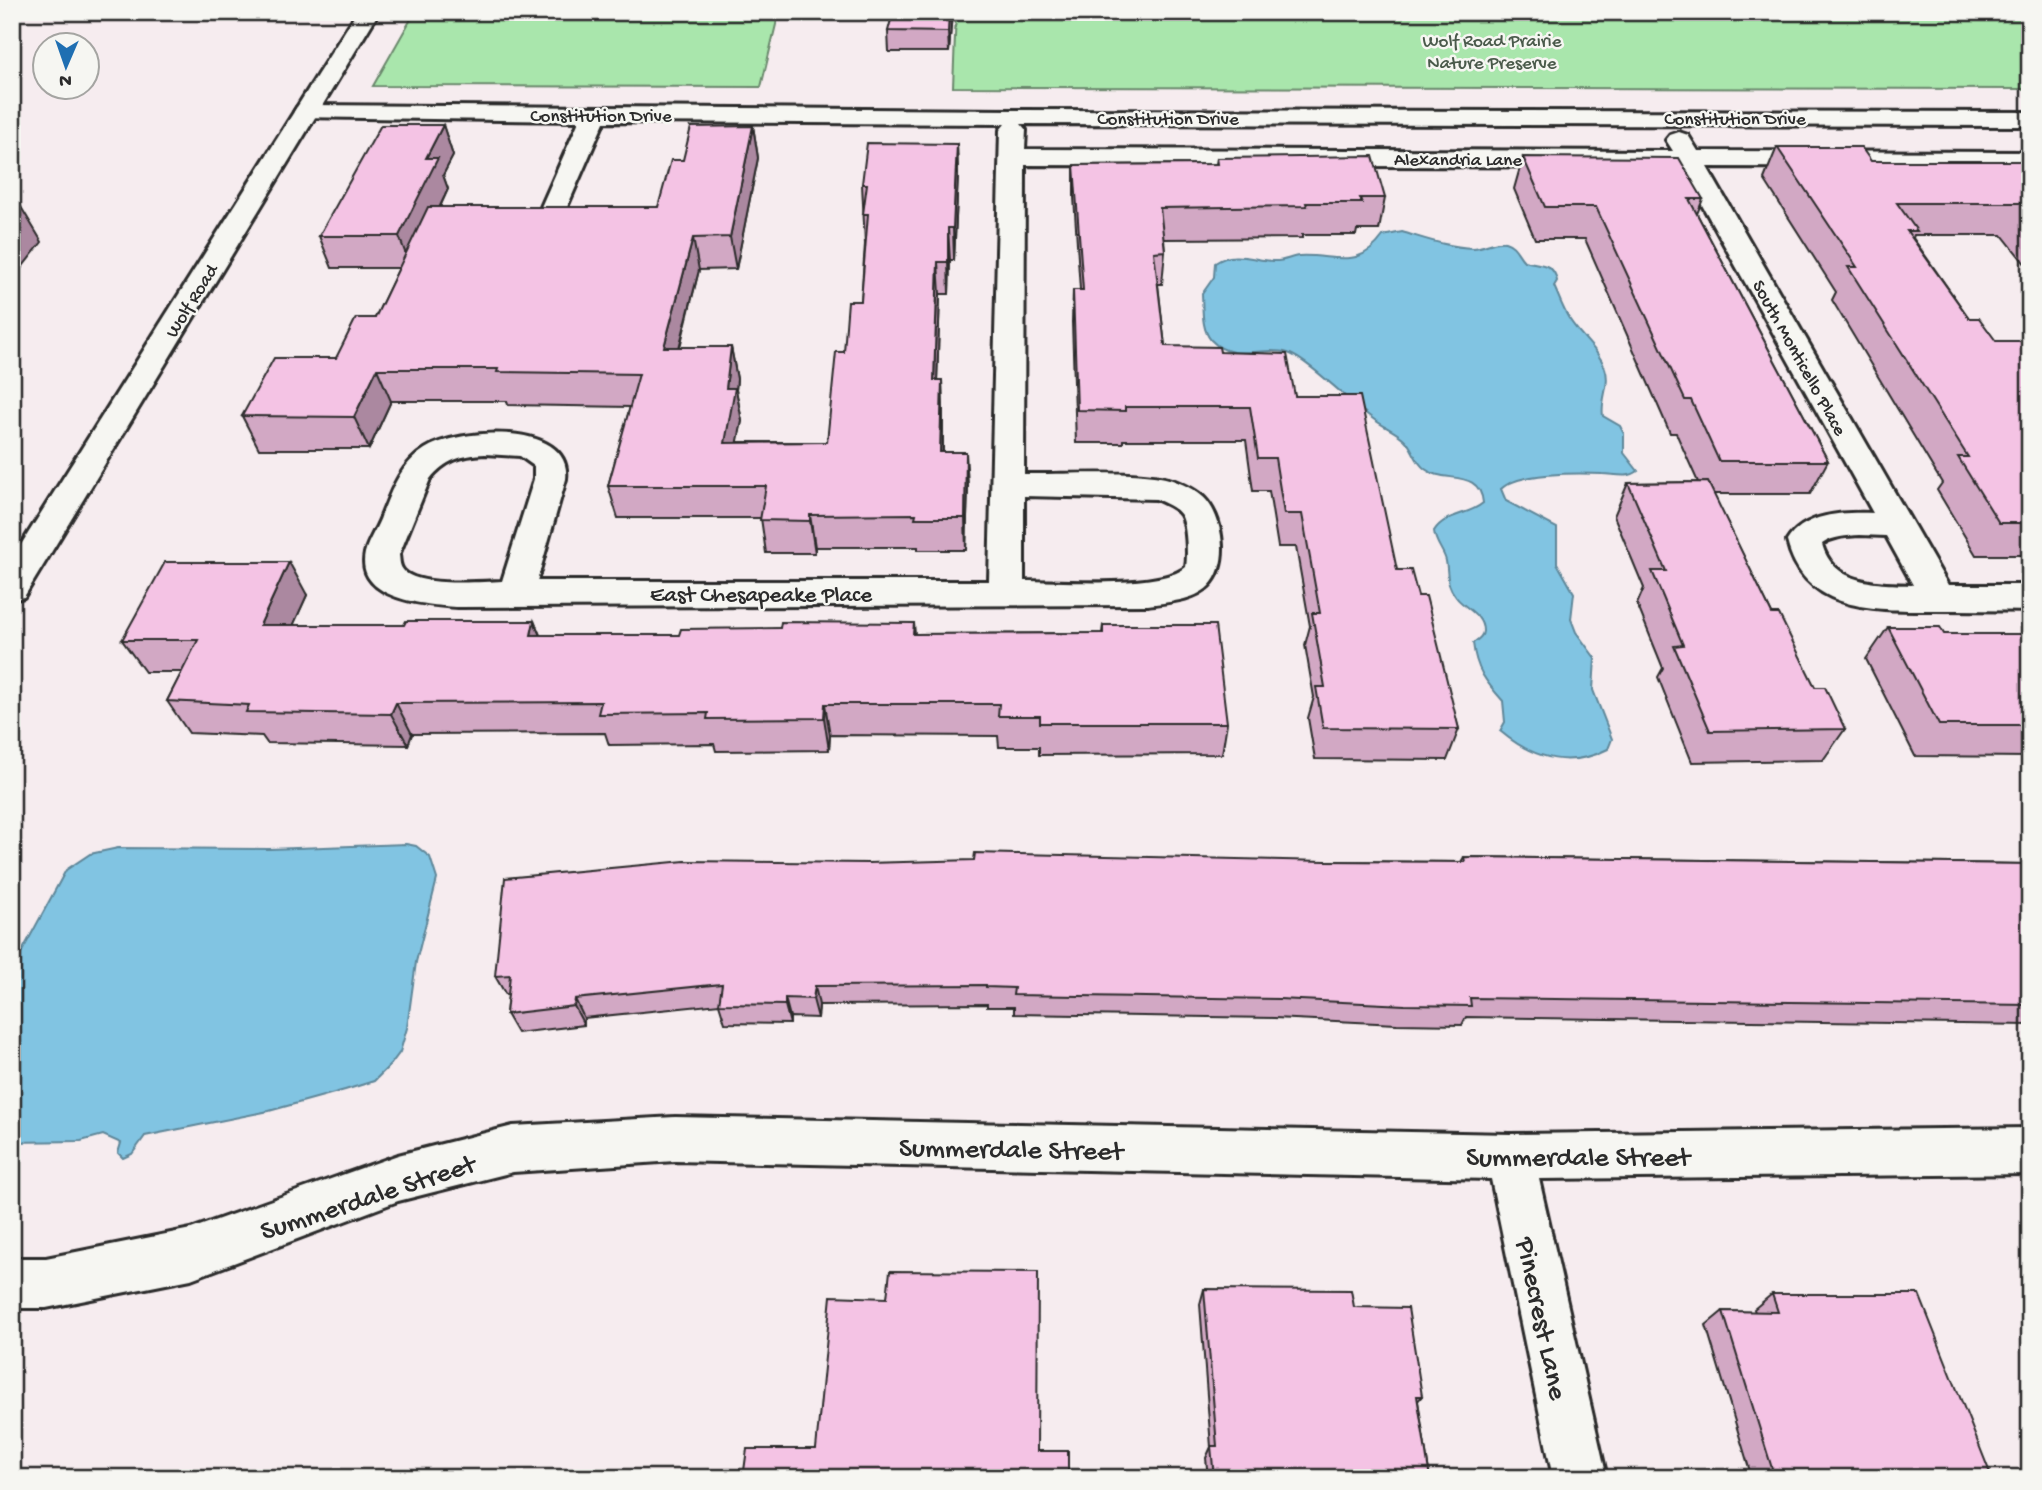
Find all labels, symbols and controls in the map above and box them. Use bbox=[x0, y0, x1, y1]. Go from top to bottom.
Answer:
park label: Wolf Road Prairie Nature Preserve bbox=[1422, 31, 1562, 76]
north arrow bbox=[32, 32, 102, 102]
text: N bbox=[59, 68, 72, 91]
street label: Constitution Drive bbox=[530, 106, 672, 129]
street label: Constitution Drive bbox=[1097, 109, 1239, 132]
street label: Constitution Drive bbox=[1664, 109, 1806, 132]
street label: Alexandria Lane bbox=[1394, 150, 1522, 173]
street label: Wolf Road bbox=[161, 259, 225, 343]
street label: South Monticello Place bbox=[1746, 277, 1850, 441]
street label: East Chesapeake Place bbox=[650, 583, 873, 610]
street label: Summerdale Street bbox=[899, 1133, 1126, 1170]
street label: Summerdale Street bbox=[1466, 1143, 1693, 1176]
street label: Summerdale Street bbox=[257, 1148, 483, 1250]
street label: Pinecrest Lane bbox=[1506, 1234, 1573, 1404]

